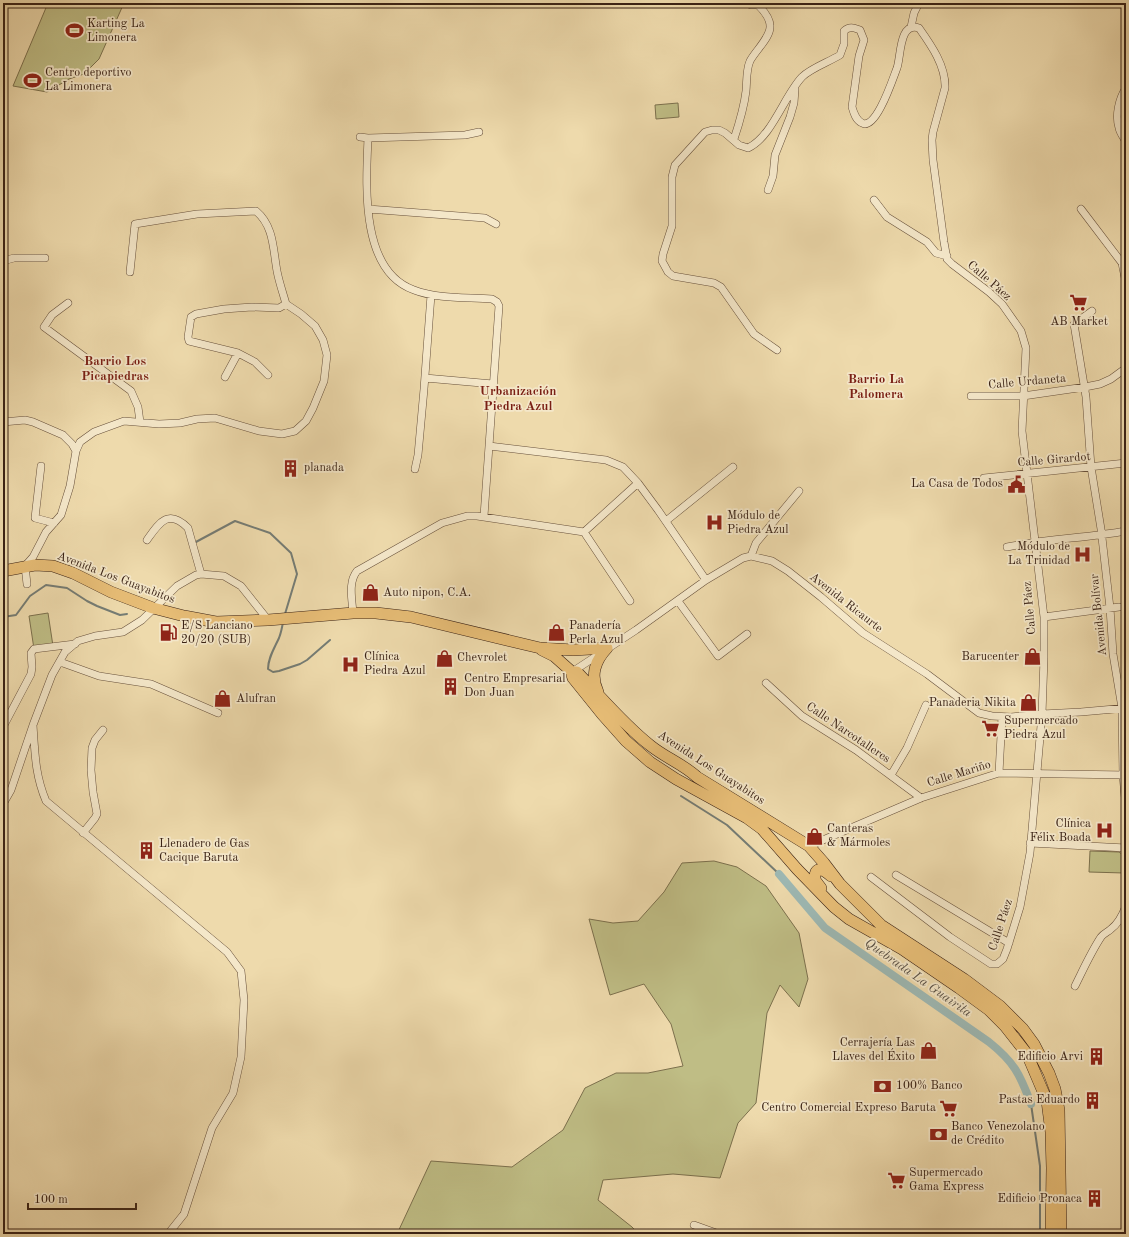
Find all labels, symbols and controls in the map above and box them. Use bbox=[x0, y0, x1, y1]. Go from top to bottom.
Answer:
place label: Karting La Limonera bbox=[87, 18, 145, 44]
sports icon: Karting La Limonera bbox=[64, 21, 84, 41]
place label: Centro deportivo La Limonera bbox=[45, 67, 132, 93]
sports icon: Centro deportivo La Limonera bbox=[22, 70, 42, 90]
street label: Calle Páez bbox=[965, 259, 1013, 303]
supermarket icon: AB Market bbox=[1069, 293, 1089, 313]
place label: AB Market bbox=[1050, 316, 1108, 328]
district label: Barrio Los Picapiedras bbox=[81, 355, 149, 383]
district label: Barrio La Palomera bbox=[848, 373, 905, 401]
street label: Calle Urdaneta bbox=[988, 373, 1066, 391]
district label: Urbanización Piedra Azul bbox=[480, 385, 556, 413]
street label: Calle Girardot bbox=[1017, 451, 1091, 469]
building icon: planada bbox=[281, 458, 301, 478]
place label: planada bbox=[304, 462, 344, 474]
public building icon: La Casa de Todos bbox=[1006, 474, 1026, 494]
place label: La Casa de Todos bbox=[911, 478, 1003, 490]
place label: Módulo de Piedra Azul bbox=[727, 510, 789, 536]
hospital icon: Módulo de Piedra Azul bbox=[704, 513, 724, 533]
place label: Módulo de La Trinidad bbox=[1008, 541, 1070, 567]
hospital icon: Módulo de La Trinidad bbox=[1073, 544, 1093, 564]
street label: Avenida Los Guayabitos bbox=[56, 550, 176, 606]
street label: Avenida Ricaurte bbox=[807, 571, 885, 635]
street label: Avenida Bolívar bbox=[1089, 573, 1109, 657]
street label: Calle Páez bbox=[1022, 581, 1038, 635]
shop icon: Auto nipon, C.A. bbox=[360, 583, 380, 603]
place label: Auto nipon, C.A. bbox=[383, 587, 471, 599]
place label: E/S Lanciano 20/20 (SUB) bbox=[181, 620, 253, 646]
place label: Panadería Perla Azul bbox=[569, 620, 624, 646]
fuel station icon: E/S Lanciano 20/20 (SUB) bbox=[158, 623, 178, 643]
shop icon: Panadería Perla Azul bbox=[546, 623, 566, 643]
shop icon: Barucenter bbox=[1022, 647, 1042, 667]
shop icon: Chevrolet bbox=[434, 648, 454, 668]
place label: Clínica Piedra Azul bbox=[364, 651, 426, 677]
place label: Barucenter bbox=[962, 651, 1019, 663]
place label: Chevrolet bbox=[457, 652, 507, 664]
hospital icon: Clínica Piedra Azul bbox=[341, 654, 361, 674]
place label: Centro Empresarial Don Juan bbox=[464, 673, 565, 699]
building icon: Centro Empresarial Don Juan bbox=[441, 676, 461, 696]
shop icon: Alufran bbox=[213, 689, 233, 709]
place label: Alufran bbox=[236, 693, 277, 705]
shop icon: Panaderia Nikita bbox=[1019, 693, 1039, 713]
place label: Panaderia Nikita bbox=[929, 697, 1016, 709]
street label: Calle Narcotalleres bbox=[804, 701, 892, 765]
place label: Supermercado Piedra Azul bbox=[1004, 715, 1078, 741]
supermarket icon: Supermercado Piedra Azul bbox=[981, 718, 1001, 738]
street label: Avenida Los Guayabitos bbox=[655, 729, 767, 807]
street label: Calle Mariño bbox=[926, 759, 992, 789]
place label: Clínica Félix Boada bbox=[1030, 818, 1091, 844]
hospital icon: Clínica Félix Boada bbox=[1094, 821, 1114, 841]
place label: Canteras & Mármoles bbox=[827, 823, 890, 849]
shop icon: Canteras & Mármoles bbox=[804, 826, 824, 846]
place label: Llenadero de Gas Cacique Baruta bbox=[159, 838, 249, 864]
building icon: Llenadero de Gas Cacique Baruta bbox=[136, 841, 156, 861]
street label: Calle Páez bbox=[987, 898, 1015, 952]
water label: Quebrada La Guairita bbox=[862, 936, 974, 1020]
place label: Cerrajería Las Llaves del Éxito bbox=[832, 1037, 915, 1063]
shop icon: Cerrajería Las Llaves del Éxito bbox=[918, 1040, 938, 1060]
building icon: Edificio Arvi bbox=[1086, 1047, 1106, 1067]
place label: Edificio Arvi bbox=[1017, 1051, 1083, 1063]
bank icon: 100% Banco bbox=[873, 1076, 893, 1096]
place label: 100% Banco bbox=[896, 1080, 962, 1092]
building icon: Pastas Eduardo bbox=[1083, 1090, 1103, 1110]
place label: Pastas Eduardo bbox=[999, 1094, 1080, 1106]
supermarket icon: Centro Comercial Expreso Baruta bbox=[939, 1098, 959, 1118]
place label: Centro Comercial Expreso Baruta bbox=[761, 1102, 936, 1114]
place label: Banco Venezolano de Crédito bbox=[951, 1121, 1045, 1147]
bank icon: Banco Venezolano de Crédito bbox=[928, 1124, 948, 1144]
place label: Supermercado Gama Express bbox=[909, 1167, 984, 1193]
supermarket icon: Supermercado Gama Express bbox=[886, 1170, 906, 1190]
scale bar bbox=[28, 1185, 136, 1211]
building icon: Edificio Pronaca bbox=[1085, 1189, 1105, 1209]
place label: Edificio Pronaca bbox=[997, 1193, 1082, 1205]
text: 100 m bbox=[34, 1194, 68, 1206]

